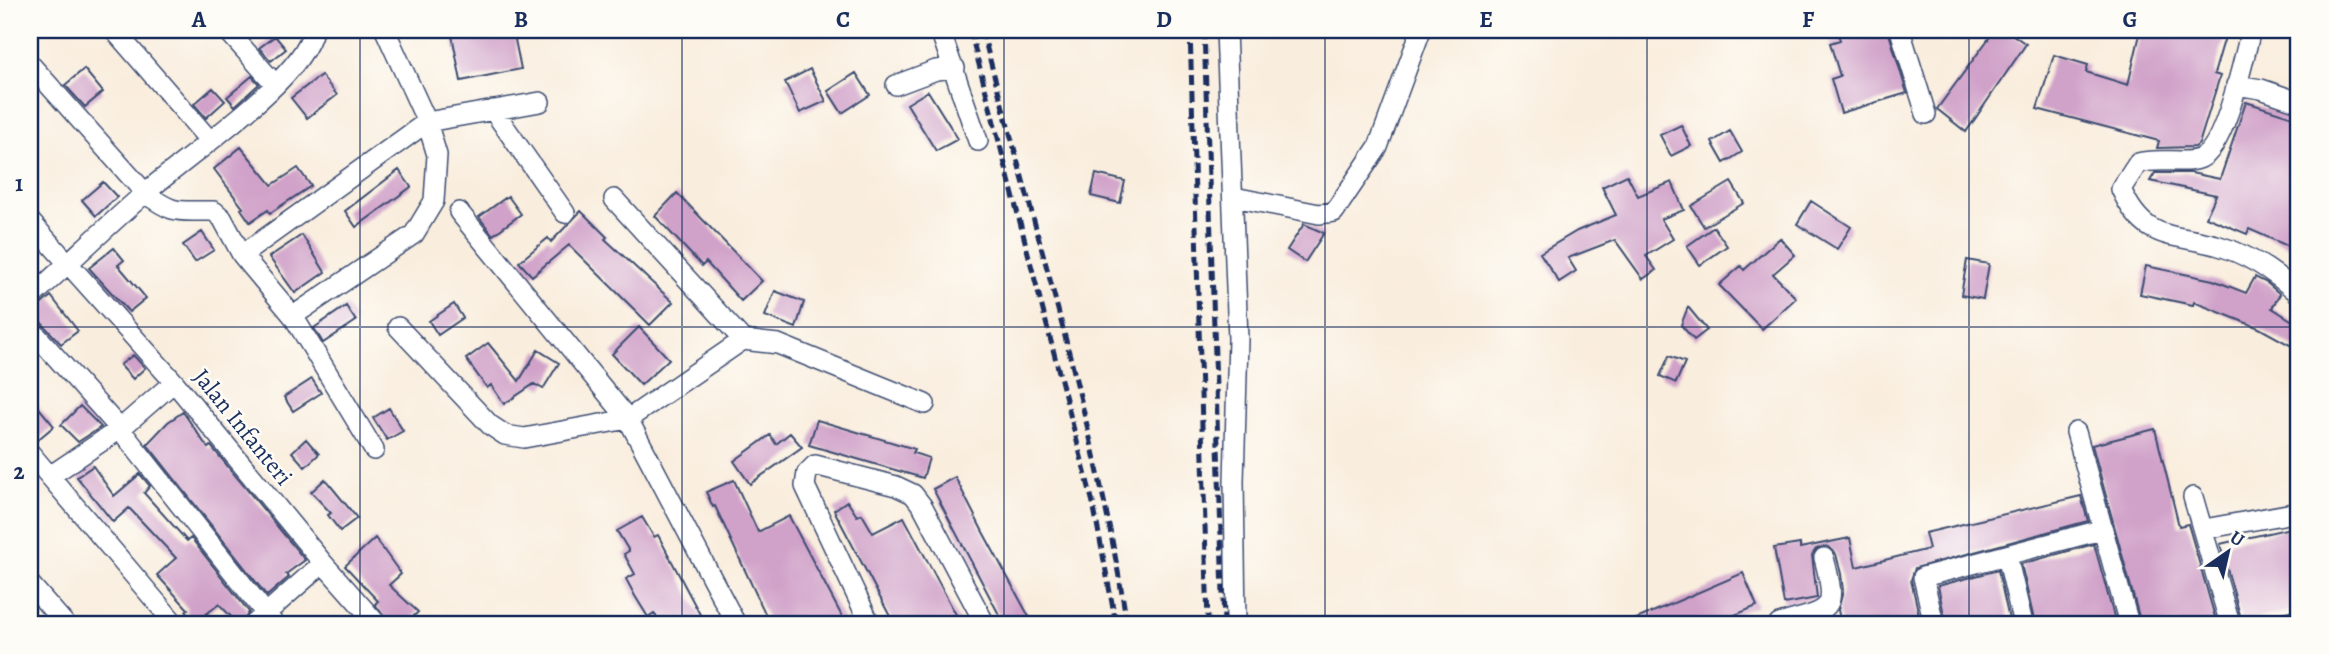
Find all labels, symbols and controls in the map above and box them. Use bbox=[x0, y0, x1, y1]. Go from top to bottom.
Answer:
text: A bbox=[191, 4, 207, 35]
text: B bbox=[514, 4, 528, 35]
text: C bbox=[836, 4, 850, 35]
text: D bbox=[1156, 4, 1172, 35]
text: E bbox=[1479, 4, 1493, 35]
text: F bbox=[1802, 4, 1815, 35]
text: G bbox=[2122, 4, 2138, 35]
text: 1 bbox=[15, 168, 23, 199]
street label: Jalan Infanteri bbox=[186, 362, 300, 492]
text: 2 bbox=[13, 456, 25, 487]
north arrow bbox=[2192, 518, 2262, 588]
text: U bbox=[2225, 524, 2250, 553]

